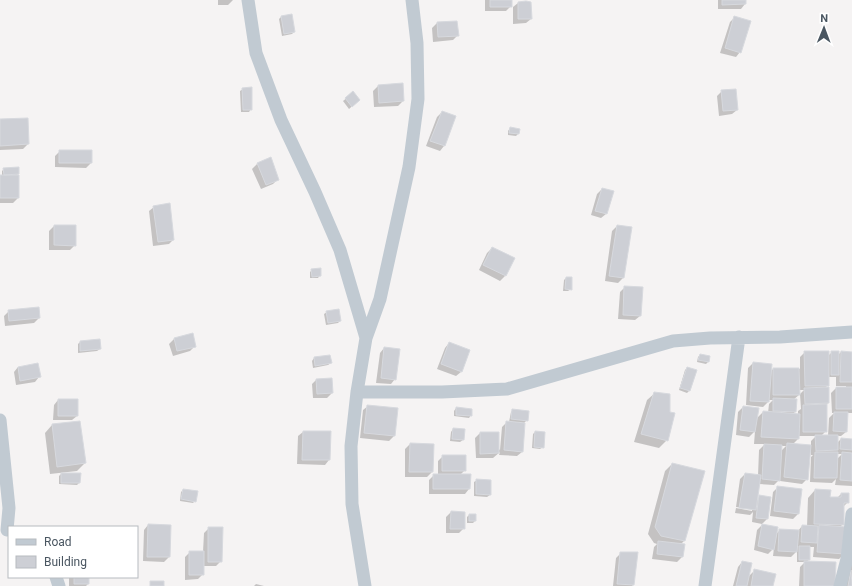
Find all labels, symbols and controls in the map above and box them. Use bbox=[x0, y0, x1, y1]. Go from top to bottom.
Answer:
north arrow bbox=[804, 8, 844, 48]
text: N bbox=[820, 12, 828, 25]
legend bbox=[8, 526, 138, 578]
text: Road bbox=[44, 535, 72, 549]
text: Building bbox=[44, 555, 87, 569]

